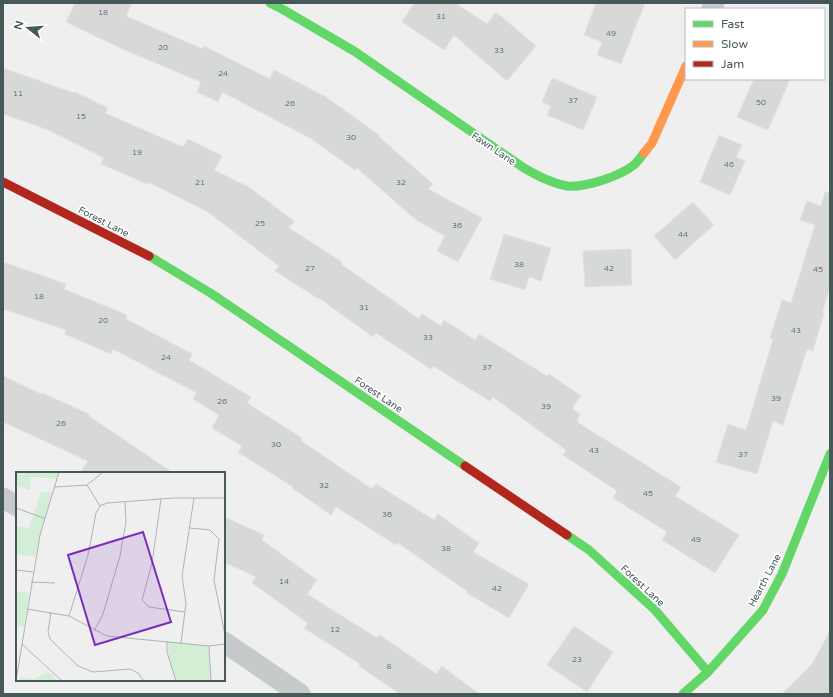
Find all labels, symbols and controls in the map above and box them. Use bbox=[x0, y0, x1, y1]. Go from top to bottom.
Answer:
north arrow bbox=[8, 8, 48, 48]
house number: 18 bbox=[98, 8, 108, 17]
legend bbox=[685, 8, 825, 80]
house number: 31 bbox=[436, 12, 446, 21]
text: Fast bbox=[721, 17, 745, 31]
text: N bbox=[11, 19, 26, 31]
house number: 49 bbox=[606, 29, 616, 38]
text: Slow bbox=[721, 37, 748, 51]
house number: 20 bbox=[158, 43, 168, 52]
house number: 33 bbox=[494, 46, 504, 55]
text: Jam bbox=[721, 57, 744, 71]
house number: 24 bbox=[218, 69, 228, 78]
house number: 11 bbox=[13, 89, 23, 98]
house number: 37 bbox=[568, 96, 578, 105]
house number: 50 bbox=[756, 98, 766, 107]
house number: 26 bbox=[285, 99, 295, 108]
house number: 15 bbox=[76, 112, 86, 121]
street label: Fawn Lane bbox=[469, 130, 518, 168]
house number: 30 bbox=[346, 133, 356, 142]
house number: 19 bbox=[132, 148, 142, 157]
house number: 46 bbox=[724, 160, 734, 169]
house number: 21 bbox=[195, 178, 205, 187]
house number: 32 bbox=[396, 178, 406, 187]
street label: Forest Lane bbox=[76, 204, 131, 240]
house number: 25 bbox=[255, 219, 265, 228]
house number: 36 bbox=[452, 221, 462, 230]
house number: 44 bbox=[678, 230, 688, 239]
house number: 38 bbox=[514, 260, 524, 269]
house number: 27 bbox=[305, 264, 315, 273]
house number: 42 bbox=[604, 264, 614, 273]
house number: 45 bbox=[813, 265, 823, 274]
house number: 18 bbox=[34, 292, 44, 301]
house number: 31 bbox=[359, 303, 369, 312]
house number: 20 bbox=[98, 316, 108, 325]
house number: 43 bbox=[791, 326, 801, 335]
house number: 33 bbox=[423, 333, 433, 342]
house number: 24 bbox=[161, 353, 171, 362]
house number: 37 bbox=[482, 363, 492, 372]
street label: Forest Lane bbox=[352, 374, 405, 415]
house number: 39 bbox=[771, 394, 781, 403]
house number: 26 bbox=[217, 397, 227, 406]
house number: 39 bbox=[541, 402, 551, 411]
house number: 26 bbox=[56, 419, 66, 428]
house number: 30 bbox=[271, 440, 281, 449]
house number: 43 bbox=[589, 446, 599, 455]
house number: 37 bbox=[738, 450, 748, 459]
inset map bbox=[16, 472, 225, 681]
house number: 32 bbox=[319, 481, 329, 490]
house number: 45 bbox=[643, 489, 653, 498]
house number: 36 bbox=[382, 510, 392, 519]
house number: 49 bbox=[691, 535, 701, 544]
house number: 38 bbox=[441, 544, 451, 553]
street label: Hearth Lane bbox=[746, 552, 784, 609]
street label: Forest Lane bbox=[618, 562, 667, 609]
house number: 14 bbox=[279, 577, 289, 586]
house number: 42 bbox=[492, 584, 502, 593]
house number: 12 bbox=[330, 625, 340, 634]
house number: 23 bbox=[572, 655, 582, 664]
house number: 8 bbox=[386, 662, 392, 671]

